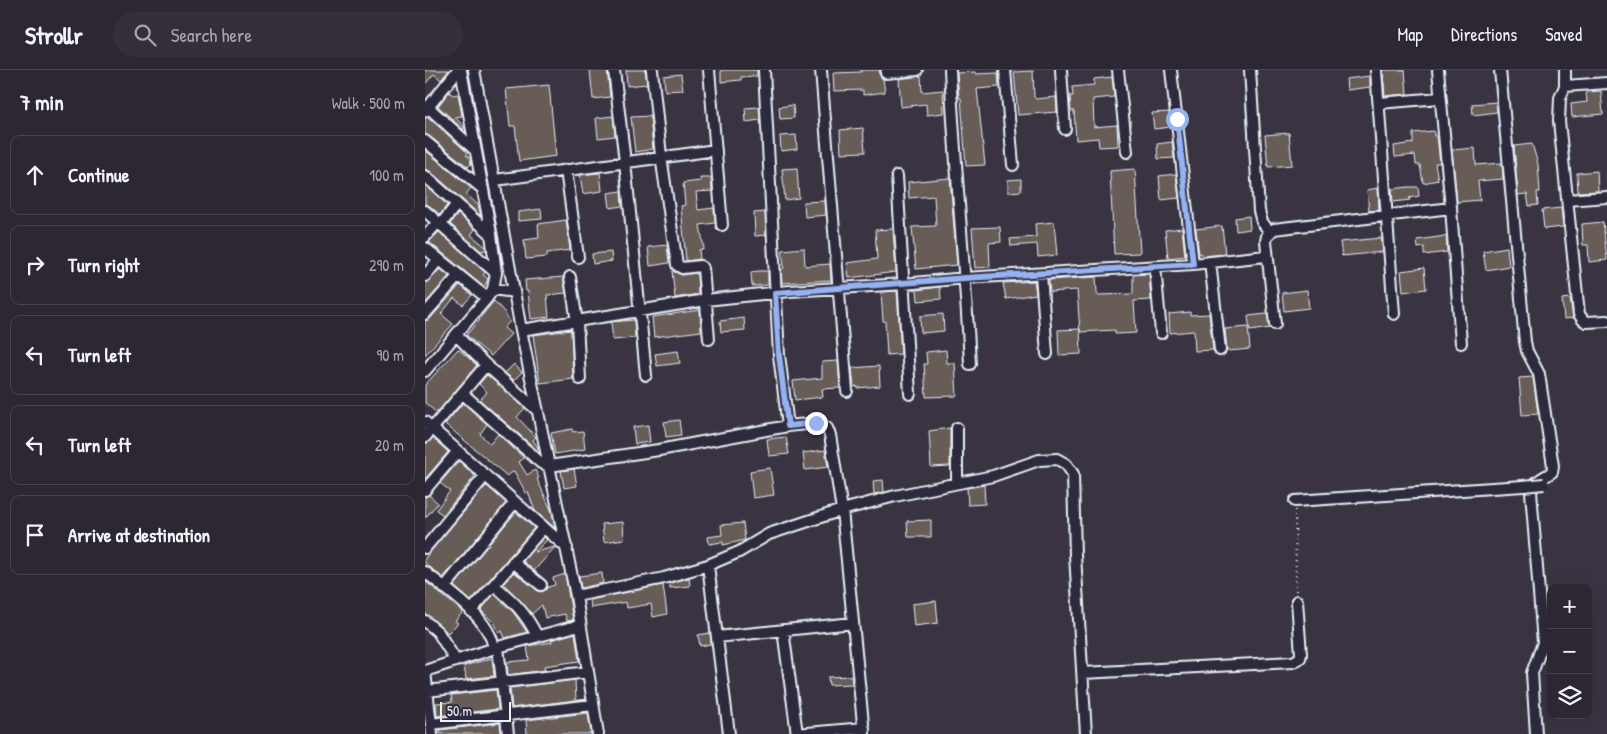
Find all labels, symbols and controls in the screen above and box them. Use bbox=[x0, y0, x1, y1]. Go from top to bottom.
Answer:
search box bbox=[113, 12, 463, 57]
text: Strollr bbox=[25, 19, 83, 51]
icon: search bbox=[131, 21, 159, 49]
text: Search here bbox=[171, 22, 252, 48]
text: Map bbox=[1398, 22, 1423, 47]
text: Directions bbox=[1451, 22, 1517, 47]
text: Saved bbox=[1545, 22, 1582, 47]
text: 7 min bbox=[20, 88, 64, 117]
text: Walk · 500 m bbox=[332, 92, 405, 114]
route start bbox=[1166, 108, 1189, 131]
icon: ahead bbox=[21, 161, 49, 189]
text: Continue bbox=[68, 162, 129, 188]
text: 100 m bbox=[369, 164, 404, 186]
icon: right bbox=[21, 251, 49, 279]
text: Turn right bbox=[68, 252, 139, 278]
text: 290 m bbox=[369, 254, 404, 276]
icon: left bbox=[21, 341, 49, 369]
text: Turn left bbox=[68, 342, 131, 368]
text: 90 m bbox=[376, 344, 404, 366]
route end bbox=[805, 412, 828, 435]
icon: left bbox=[21, 431, 49, 459]
text: Turn left bbox=[68, 432, 131, 458]
text: 20 m bbox=[375, 434, 404, 456]
icon: arrive bbox=[21, 521, 49, 549]
text: Arrive at destination bbox=[68, 522, 210, 548]
map controls bbox=[1547, 584, 1592, 719]
button: + bbox=[1547, 584, 1592, 629]
button: − bbox=[1547, 629, 1592, 674]
button: layers bbox=[1547, 674, 1592, 719]
scale bar bbox=[440, 699, 511, 722]
text: 50 m bbox=[447, 701, 472, 720]

